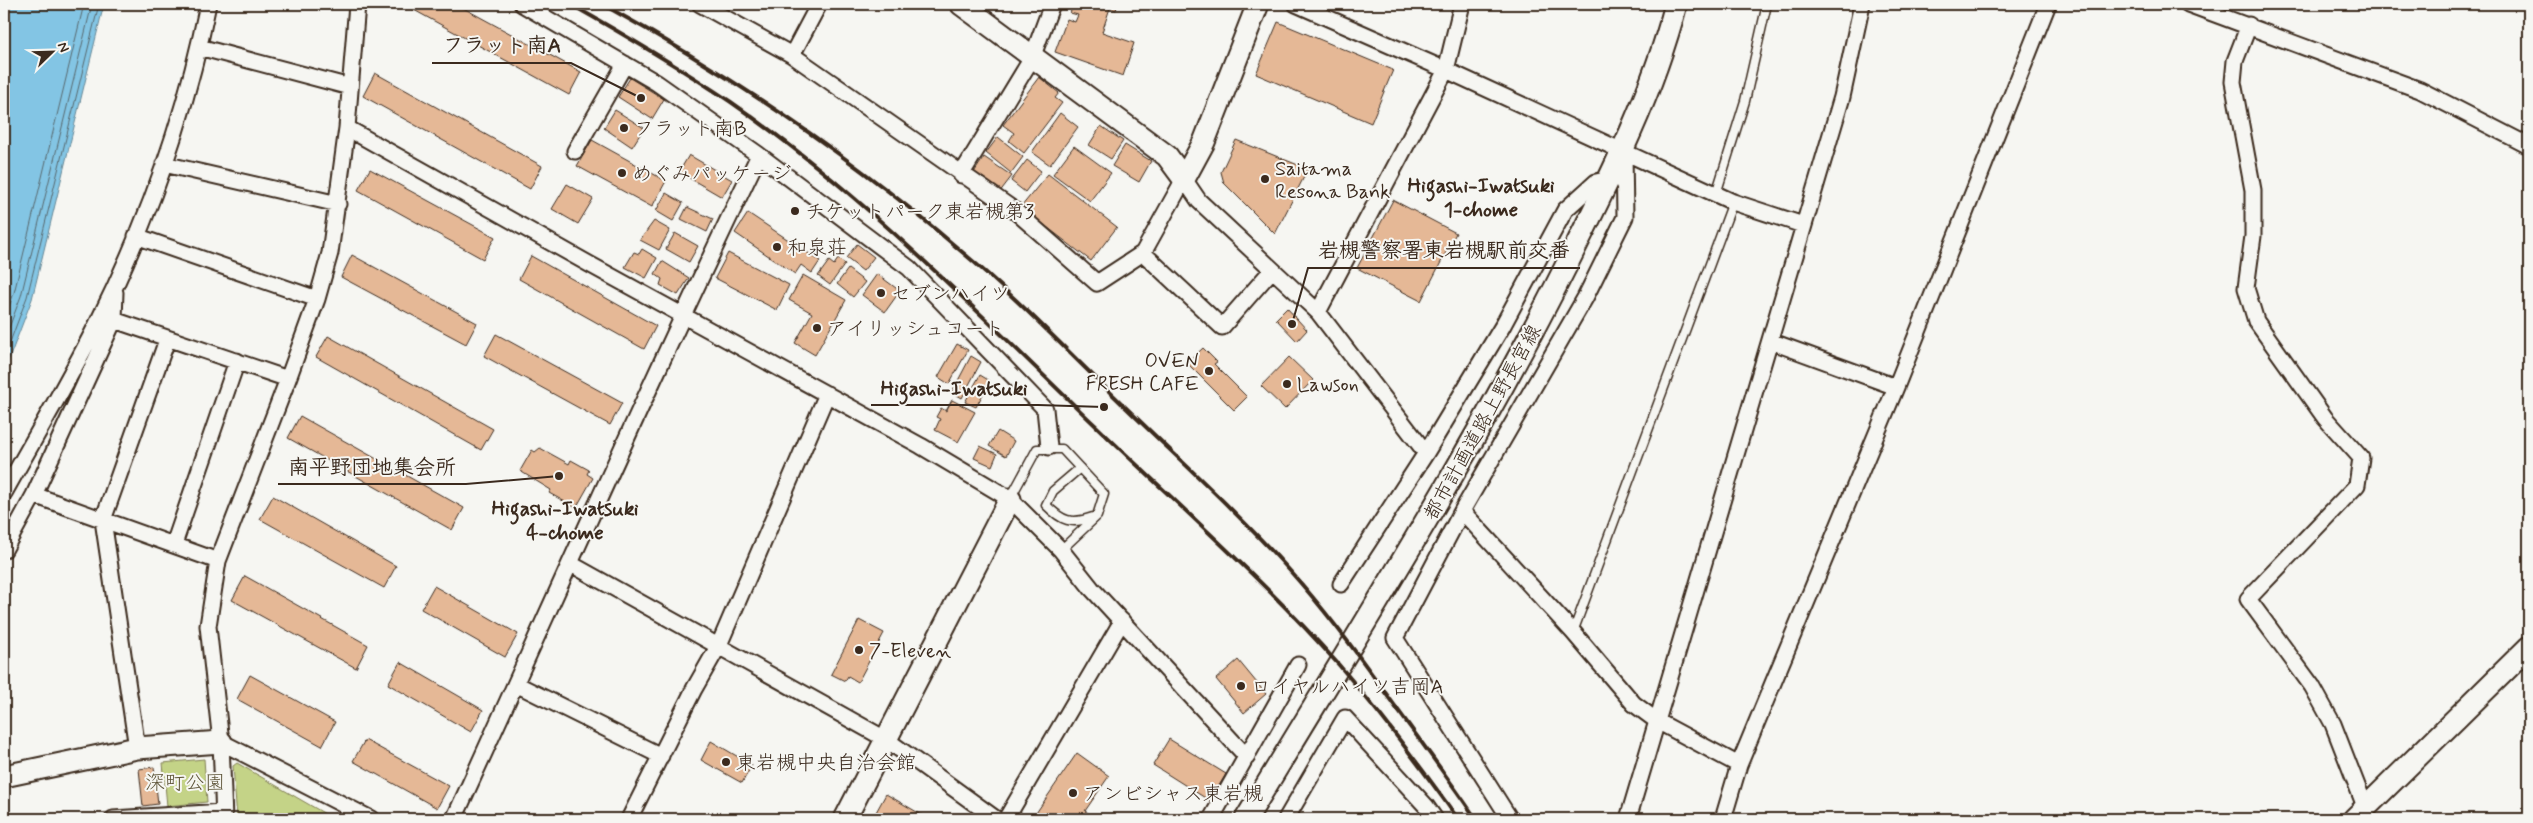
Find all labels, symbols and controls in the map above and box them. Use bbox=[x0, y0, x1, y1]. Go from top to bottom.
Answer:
callout: フラット南A bbox=[432, 27, 571, 63]
north arrow bbox=[28, 28, 78, 78]
text: フラット南A bbox=[443, 32, 561, 60]
text: N bbox=[53, 40, 73, 55]
place label: フラット南B bbox=[634, 116, 747, 143]
marker: フラット南B bbox=[618, 122, 630, 134]
place label: Saitama Resona Bank bbox=[1275, 156, 1390, 206]
place label: めぐみパッケージ bbox=[632, 161, 792, 188]
marker: めぐみパッケージ bbox=[616, 167, 628, 179]
district label: Higashi-Iwatsuki 1-chome bbox=[1407, 172, 1555, 224]
marker: Saitama Resona Bank bbox=[1259, 173, 1271, 185]
place label: チケットパーク東岩槻第3 bbox=[805, 199, 1034, 226]
marker: チケットパーク東岩槻第3 bbox=[789, 205, 801, 217]
callout: 岩槻警察署東岩槻駅前交番 bbox=[1308, 232, 1580, 268]
place label: 和泉荘 bbox=[787, 235, 847, 262]
text: 岩槻警察署東岩槻駅前交番 bbox=[1318, 237, 1570, 265]
marker: 和泉荘 bbox=[771, 241, 783, 253]
place label: セブンハイツ bbox=[891, 281, 1010, 308]
marker: セブンハイツ bbox=[875, 287, 887, 299]
place label: アイリッシュコート bbox=[827, 316, 1005, 343]
street label: 都市計画道路上野長宮線 bbox=[1418, 320, 1548, 525]
marker: アイリッシュコート bbox=[811, 322, 823, 334]
place label: OVEN FRESH CAFE bbox=[1086, 348, 1199, 398]
marker: OVEN FRESH CAFE bbox=[1203, 365, 1215, 377]
callout: Higashi-Iwatsuki bbox=[871, 369, 1038, 405]
place label: Lawson bbox=[1297, 372, 1359, 399]
text: Higashi-Iwatsuki bbox=[880, 375, 1028, 405]
marker: Lawson bbox=[1281, 378, 1293, 390]
callout: 南平野団地集会所 bbox=[278, 448, 466, 484]
text: 南平野団地集会所 bbox=[288, 454, 456, 482]
district label: Higashi-Iwatsuki 4-chome bbox=[491, 495, 639, 547]
place label: 7-Eleven bbox=[869, 638, 952, 665]
marker: 7-Eleven bbox=[853, 644, 865, 656]
place label: ロイヤルハイツ吉岡A bbox=[1251, 674, 1444, 701]
marker: ロイヤルハイツ吉岡A bbox=[1235, 680, 1247, 692]
place label: 東岩槻中央自治会館 bbox=[736, 750, 916, 777]
marker: 東岩槻中央自治会館 bbox=[720, 756, 732, 768]
park label: 深町公園 bbox=[145, 770, 225, 797]
place label: アンビシャス東岩槻 bbox=[1083, 781, 1263, 808]
marker: アンビシャス東岩槻 bbox=[1067, 787, 1079, 799]

